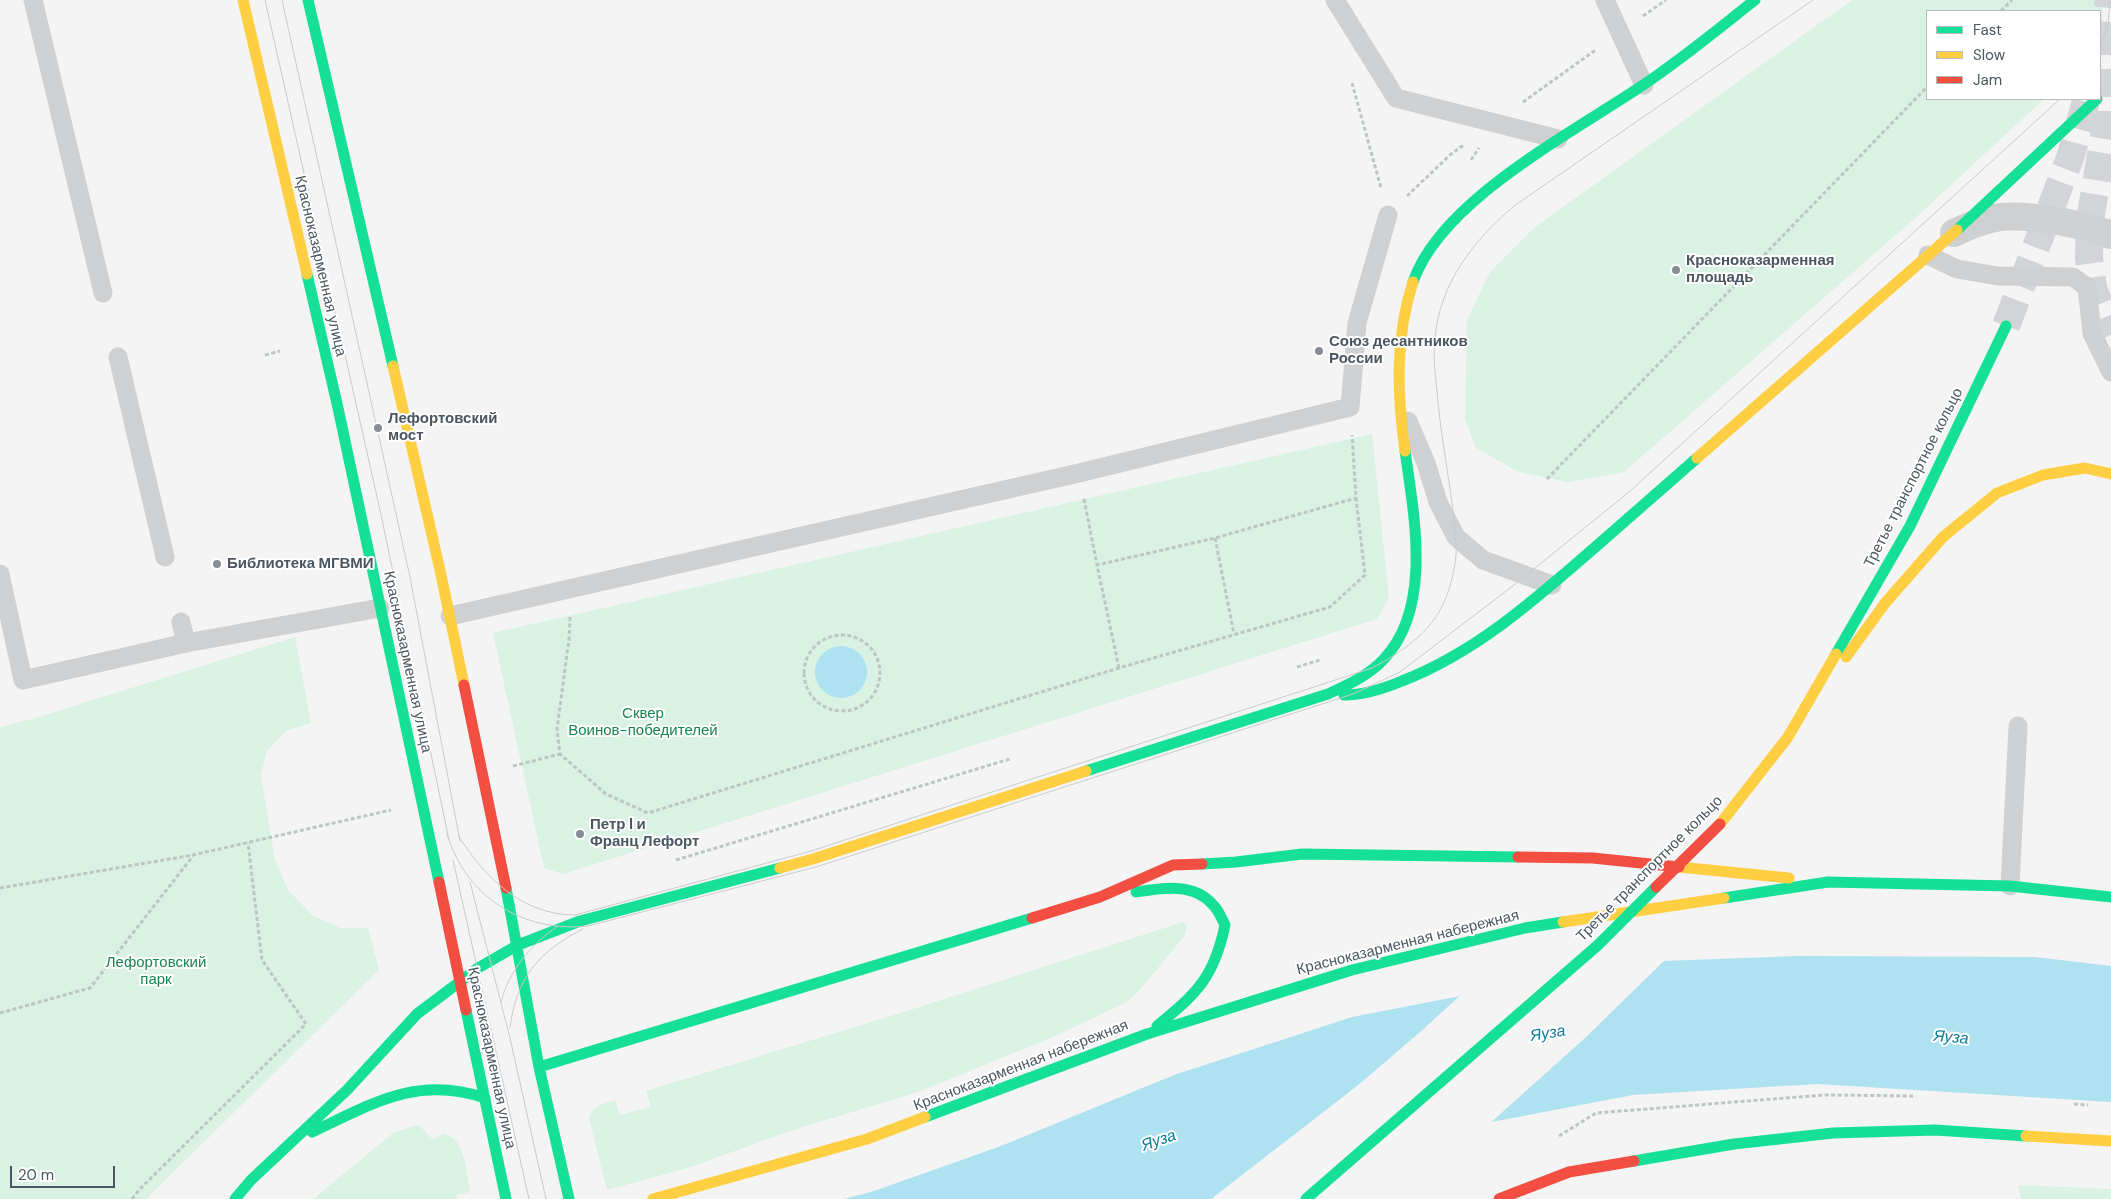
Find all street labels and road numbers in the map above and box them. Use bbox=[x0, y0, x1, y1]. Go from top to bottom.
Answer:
street label: Красноказарменная улица bbox=[290, 174, 350, 358]
street label: Третье транспортное кольцо bbox=[1861, 385, 1967, 571]
street label: Красноказарменная улица bbox=[379, 570, 435, 754]
street label: Третье транспортное кольцо bbox=[1573, 792, 1727, 946]
street label: Красноказарменная набережная bbox=[1295, 907, 1521, 979]
street label: Красноказарменная улица bbox=[463, 966, 519, 1150]
street label: Красноказарменная набережная bbox=[911, 1017, 1131, 1115]

